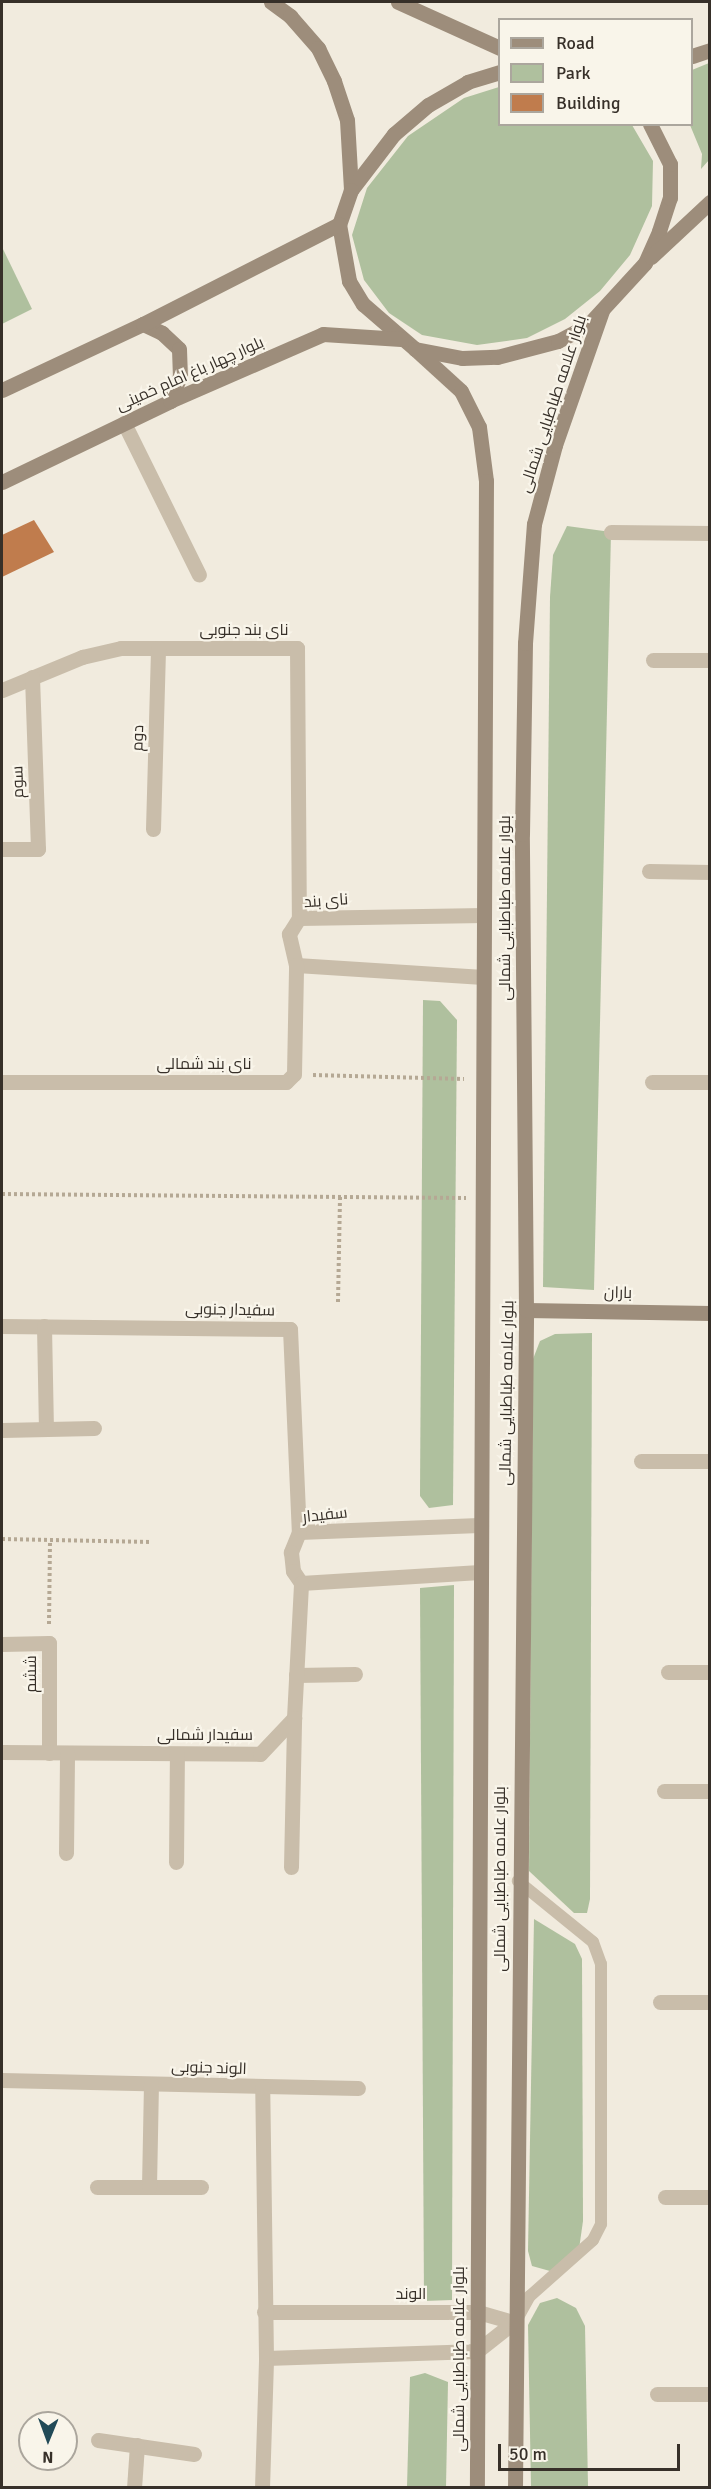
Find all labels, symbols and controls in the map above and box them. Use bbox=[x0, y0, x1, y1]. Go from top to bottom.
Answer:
legend bbox=[498, 18, 693, 126]
text: Road bbox=[556, 32, 595, 54]
text: Park bbox=[556, 62, 591, 84]
text: Building bbox=[556, 92, 620, 114]
street label: بلوار علامه طباطبایی شمالی bbox=[515, 313, 591, 495]
street label: بلوار چهار باغ امام خمینی bbox=[113, 333, 267, 415]
street label: نای بند جنوبی bbox=[199, 620, 289, 640]
street label: دوم bbox=[128, 724, 148, 752]
street label: سوم bbox=[8, 765, 28, 799]
street label: بلوار علامه طباطبایی شمالی bbox=[495, 815, 515, 1001]
street label: نای بند bbox=[303, 890, 349, 912]
street label: نای بند شمالی bbox=[156, 1054, 252, 1074]
street label: باران bbox=[604, 1283, 632, 1303]
street label: سفیدار جنوبی bbox=[185, 1300, 275, 1320]
street label: بلوار علامه طباطبایی شمالی bbox=[496, 1300, 518, 1486]
street label: سفیدار bbox=[302, 1503, 348, 1527]
street label: ششم bbox=[21, 1655, 41, 1693]
street label: سفیدار شمالی bbox=[157, 1725, 253, 1745]
street label: بلوار علامه طباطبایی شمالی bbox=[490, 1786, 510, 1972]
street label: الوند جنوبی bbox=[171, 2057, 247, 2079]
street label: بلوار علامه طباطبایی شمالی bbox=[449, 2266, 469, 2452]
street label: الوند bbox=[396, 2284, 426, 2304]
north arrow bbox=[18, 2411, 78, 2471]
scale bar bbox=[501, 2432, 682, 2470]
text: 50 m bbox=[509, 2443, 547, 2465]
text: N bbox=[42, 2447, 53, 2467]

